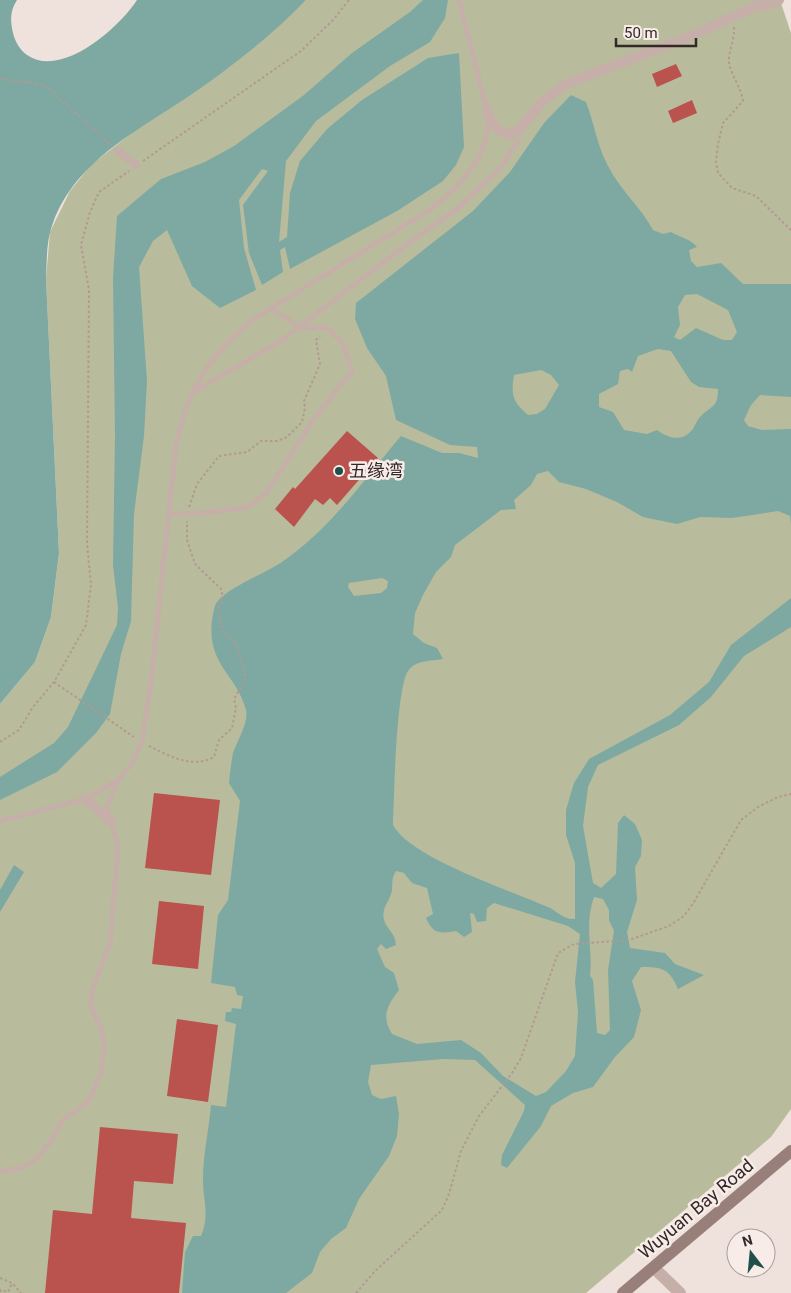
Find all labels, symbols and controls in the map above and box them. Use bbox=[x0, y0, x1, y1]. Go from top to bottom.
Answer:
scale bar bbox=[616, 15, 696, 47]
text: 50 m bbox=[624, 24, 658, 42]
place label: 五缘湾 bbox=[349, 460, 403, 481]
marker: 五缘湾 bbox=[333, 465, 345, 477]
street label: Wuyuan Bay Road bbox=[634, 1154, 757, 1263]
north arrow bbox=[726, 1228, 776, 1278]
text: N bbox=[740, 1231, 754, 1250]

